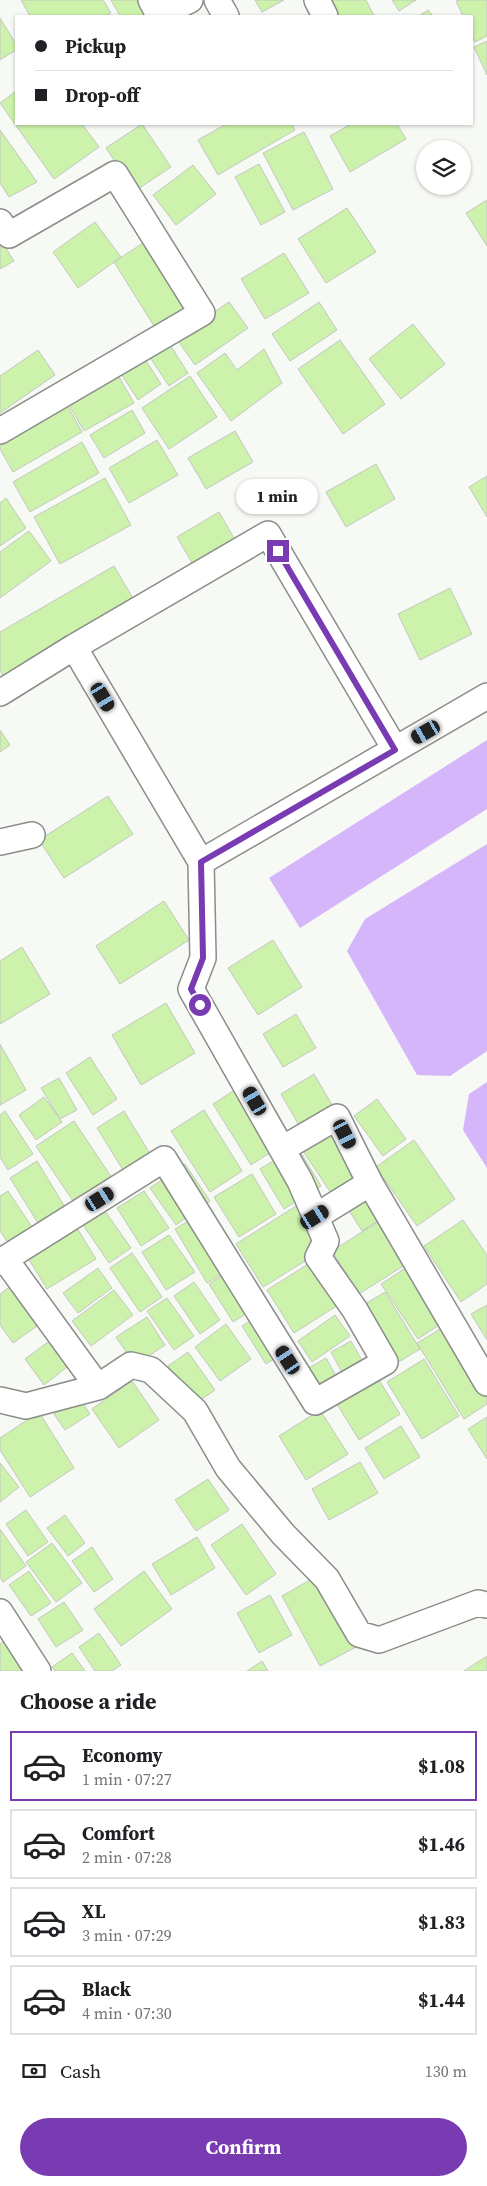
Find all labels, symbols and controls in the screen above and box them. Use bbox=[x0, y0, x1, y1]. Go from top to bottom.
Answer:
text: Pickup bbox=[65, 33, 126, 59]
text: Drop-off bbox=[65, 82, 139, 108]
map controls bbox=[416, 140, 471, 195]
button: layers bbox=[416, 140, 471, 195]
callout: 1 min bbox=[237, 478, 319, 514]
text: 1 min bbox=[256, 485, 298, 507]
route end bbox=[267, 540, 289, 562]
car bbox=[88, 680, 117, 714]
car bbox=[409, 718, 442, 746]
route start bbox=[189, 994, 211, 1016]
car bbox=[241, 1084, 268, 1118]
car bbox=[331, 1117, 358, 1151]
car bbox=[83, 1185, 116, 1213]
car bbox=[298, 1203, 331, 1231]
car bbox=[273, 1343, 302, 1377]
text: Choose a ride bbox=[20, 1686, 157, 1716]
text: Economy bbox=[82, 1742, 163, 1768]
icon: car bbox=[22, 1744, 67, 1789]
text: $1.08 bbox=[418, 1753, 465, 1779]
text: 1 min · 07:27 bbox=[82, 1768, 172, 1790]
text: Comfort bbox=[82, 1820, 155, 1846]
icon: car bbox=[22, 1822, 67, 1867]
text: $1.46 bbox=[418, 1831, 465, 1857]
text: 2 min · 07:28 bbox=[82, 1846, 172, 1868]
text: XL bbox=[82, 1898, 105, 1924]
icon: car bbox=[22, 1900, 67, 1945]
text: $1.83 bbox=[418, 1909, 465, 1935]
text: 3 min · 07:29 bbox=[82, 1924, 172, 1946]
text: Black bbox=[82, 1976, 131, 2002]
icon: car bbox=[22, 1978, 67, 2023]
text: $1.44 bbox=[418, 1987, 465, 2013]
text: 4 min · 07:30 bbox=[82, 2002, 172, 2024]
icon: cash bbox=[20, 2057, 48, 2085]
text: Cash bbox=[60, 2058, 101, 2084]
text: 130 m bbox=[425, 2060, 467, 2082]
button: Confirm bbox=[20, 2118, 467, 2176]

